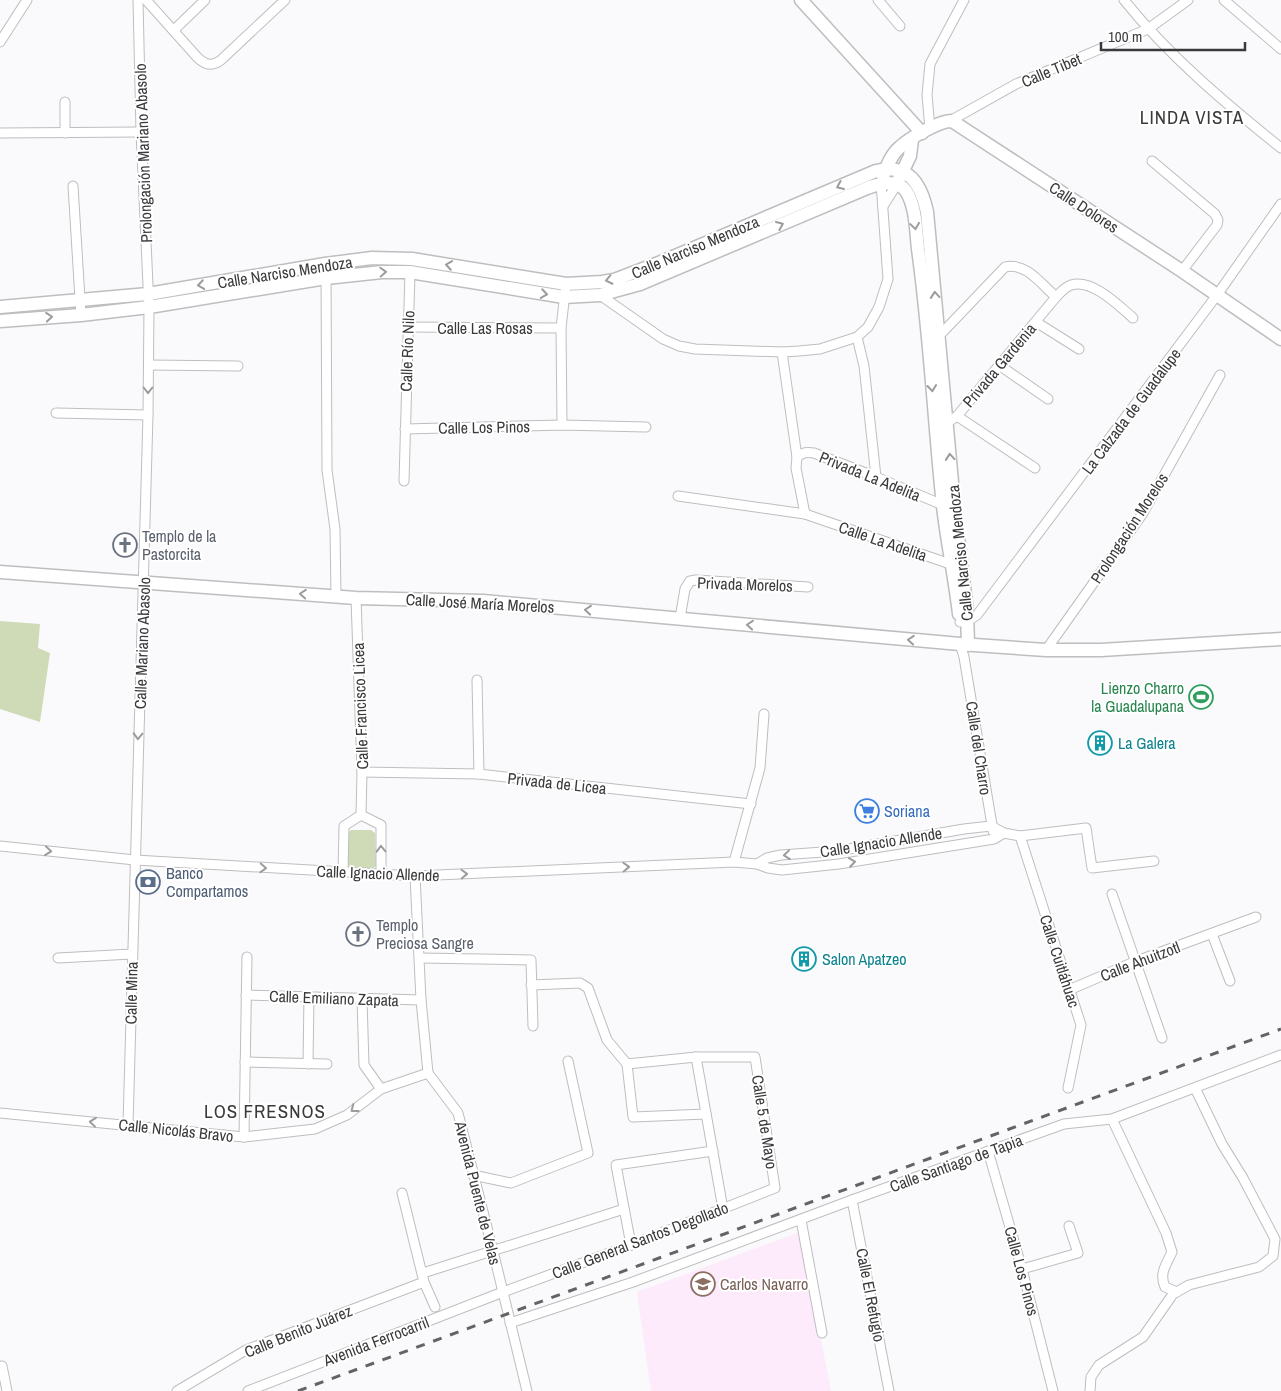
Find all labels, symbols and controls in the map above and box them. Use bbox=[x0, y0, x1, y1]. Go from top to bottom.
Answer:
scale bar bbox=[1101, 20, 1245, 52]
text: 100 m bbox=[1108, 26, 1142, 47]
street label: Calle Tibet bbox=[1018, 47, 1085, 92]
street label: Prolongación Mariano Abasolo bbox=[129, 63, 157, 243]
district label: LINDA VISTA bbox=[1140, 104, 1244, 130]
street label: Calle Dolores bbox=[1045, 176, 1123, 238]
one-way arrow bbox=[836, 179, 845, 190]
street label: Calle Narciso Mendoza bbox=[628, 210, 763, 284]
one-way arrow bbox=[775, 220, 784, 231]
one-way arrow bbox=[909, 223, 920, 231]
street label: Calle Narciso Mendoza bbox=[216, 250, 355, 294]
one-way arrow bbox=[444, 261, 453, 271]
one-way arrow bbox=[379, 266, 387, 277]
one-way arrow bbox=[605, 275, 614, 285]
one-way arrow bbox=[197, 279, 206, 289]
one-way arrow bbox=[539, 288, 548, 298]
one-way arrow bbox=[930, 291, 941, 299]
street label: Calle Río Nilo bbox=[395, 310, 419, 392]
one-way arrow bbox=[45, 312, 53, 323]
street label: Calle Las Rosas bbox=[437, 317, 533, 339]
street label: Privada Gardenia bbox=[957, 318, 1041, 412]
street label: La Calzada de Guadalupe bbox=[1076, 344, 1186, 478]
one-way arrow bbox=[926, 384, 937, 392]
one-way arrow bbox=[143, 387, 154, 395]
street label: Calle Los Pinos bbox=[438, 415, 530, 439]
street label: Privada La Adelita bbox=[816, 446, 924, 507]
one-way arrow bbox=[945, 453, 956, 461]
street label: Prolongación Morelos bbox=[1085, 468, 1173, 588]
street label: Calle Narciso Mendoza bbox=[942, 483, 978, 622]
street label: Calle La Adelita bbox=[836, 516, 931, 567]
place label: Templo de la Pastorcita bbox=[142, 525, 217, 565]
church icon: Templo de la Pastorcita bbox=[112, 532, 138, 558]
street label: Privada Morelos bbox=[697, 571, 793, 597]
street label: Calle Mariano Abasolo bbox=[129, 577, 155, 709]
one-way arrow bbox=[299, 588, 307, 599]
street label: Calle José María Morelos bbox=[405, 588, 555, 618]
one-way arrow bbox=[583, 605, 591, 616]
one-way arrow bbox=[745, 619, 753, 630]
one-way arrow bbox=[907, 635, 915, 646]
street label: Calle Francisco Licea bbox=[347, 642, 373, 770]
place label: Lienzo Charro la Guadalupana bbox=[1091, 677, 1185, 717]
sports icon: Lienzo Charro la Guadalupana bbox=[1188, 684, 1214, 710]
street label: Calle del Charro bbox=[961, 699, 997, 797]
building icon: La Galera bbox=[1087, 730, 1113, 756]
one-way arrow bbox=[133, 732, 143, 740]
place label: La Galera bbox=[1118, 732, 1176, 754]
street label: Privada de Licea bbox=[507, 767, 608, 799]
supermarket icon: Soriana bbox=[854, 798, 880, 824]
place label: Soriana bbox=[884, 800, 931, 822]
street label: Calle Ignacio Allende bbox=[818, 821, 944, 863]
one-way arrow bbox=[376, 845, 386, 852]
one-way arrow bbox=[45, 846, 53, 857]
one-way arrow bbox=[783, 849, 791, 860]
one-way arrow bbox=[847, 858, 856, 868]
street label: Calle Ignacio Allende bbox=[316, 860, 440, 886]
one-way arrow bbox=[623, 861, 631, 872]
place label: Banco Compartamos bbox=[166, 862, 248, 902]
one-way arrow bbox=[259, 862, 267, 873]
one-way arrow bbox=[460, 868, 468, 879]
bank icon: Banco Compartamos bbox=[135, 869, 161, 895]
street label: Calle Cuitláhuac bbox=[1035, 912, 1085, 1011]
place label: Templo Preciosa Sangre bbox=[376, 914, 474, 954]
church icon: Templo Preciosa Sangre bbox=[345, 921, 371, 947]
street label: Calle Ahuitzotl bbox=[1097, 936, 1183, 986]
building icon: Salon Apatzeo bbox=[791, 946, 817, 972]
place label: Salon Apatzeo bbox=[822, 948, 907, 970]
street label: Calle Mina bbox=[119, 961, 143, 1025]
street label: Calle Emiliano Zapata bbox=[269, 985, 400, 1011]
street label: Calle 5 de Mayo bbox=[747, 1073, 783, 1171]
district label: LOS FRESNOS bbox=[204, 1098, 326, 1124]
one-way arrow bbox=[351, 1104, 360, 1112]
street label: Calle Nicolás Bravo bbox=[118, 1113, 234, 1147]
one-way arrow bbox=[88, 1117, 96, 1128]
street label: Avenida Puente de Velas bbox=[449, 1118, 506, 1267]
street label: Calle Santiago de Tapia bbox=[886, 1128, 1026, 1197]
street label: Calle General Santos Degollado bbox=[549, 1196, 731, 1284]
street label: Calle Los Pinos bbox=[999, 1224, 1045, 1318]
street label: Calle El Refugio bbox=[851, 1246, 891, 1344]
school or university icon: Carlos Navarro bbox=[690, 1271, 716, 1297]
place label: Carlos Navarro bbox=[720, 1273, 808, 1295]
street label: Calle Benito Juárez bbox=[241, 1299, 356, 1363]
street label: Avenida Ferrocarril bbox=[319, 1311, 432, 1372]

